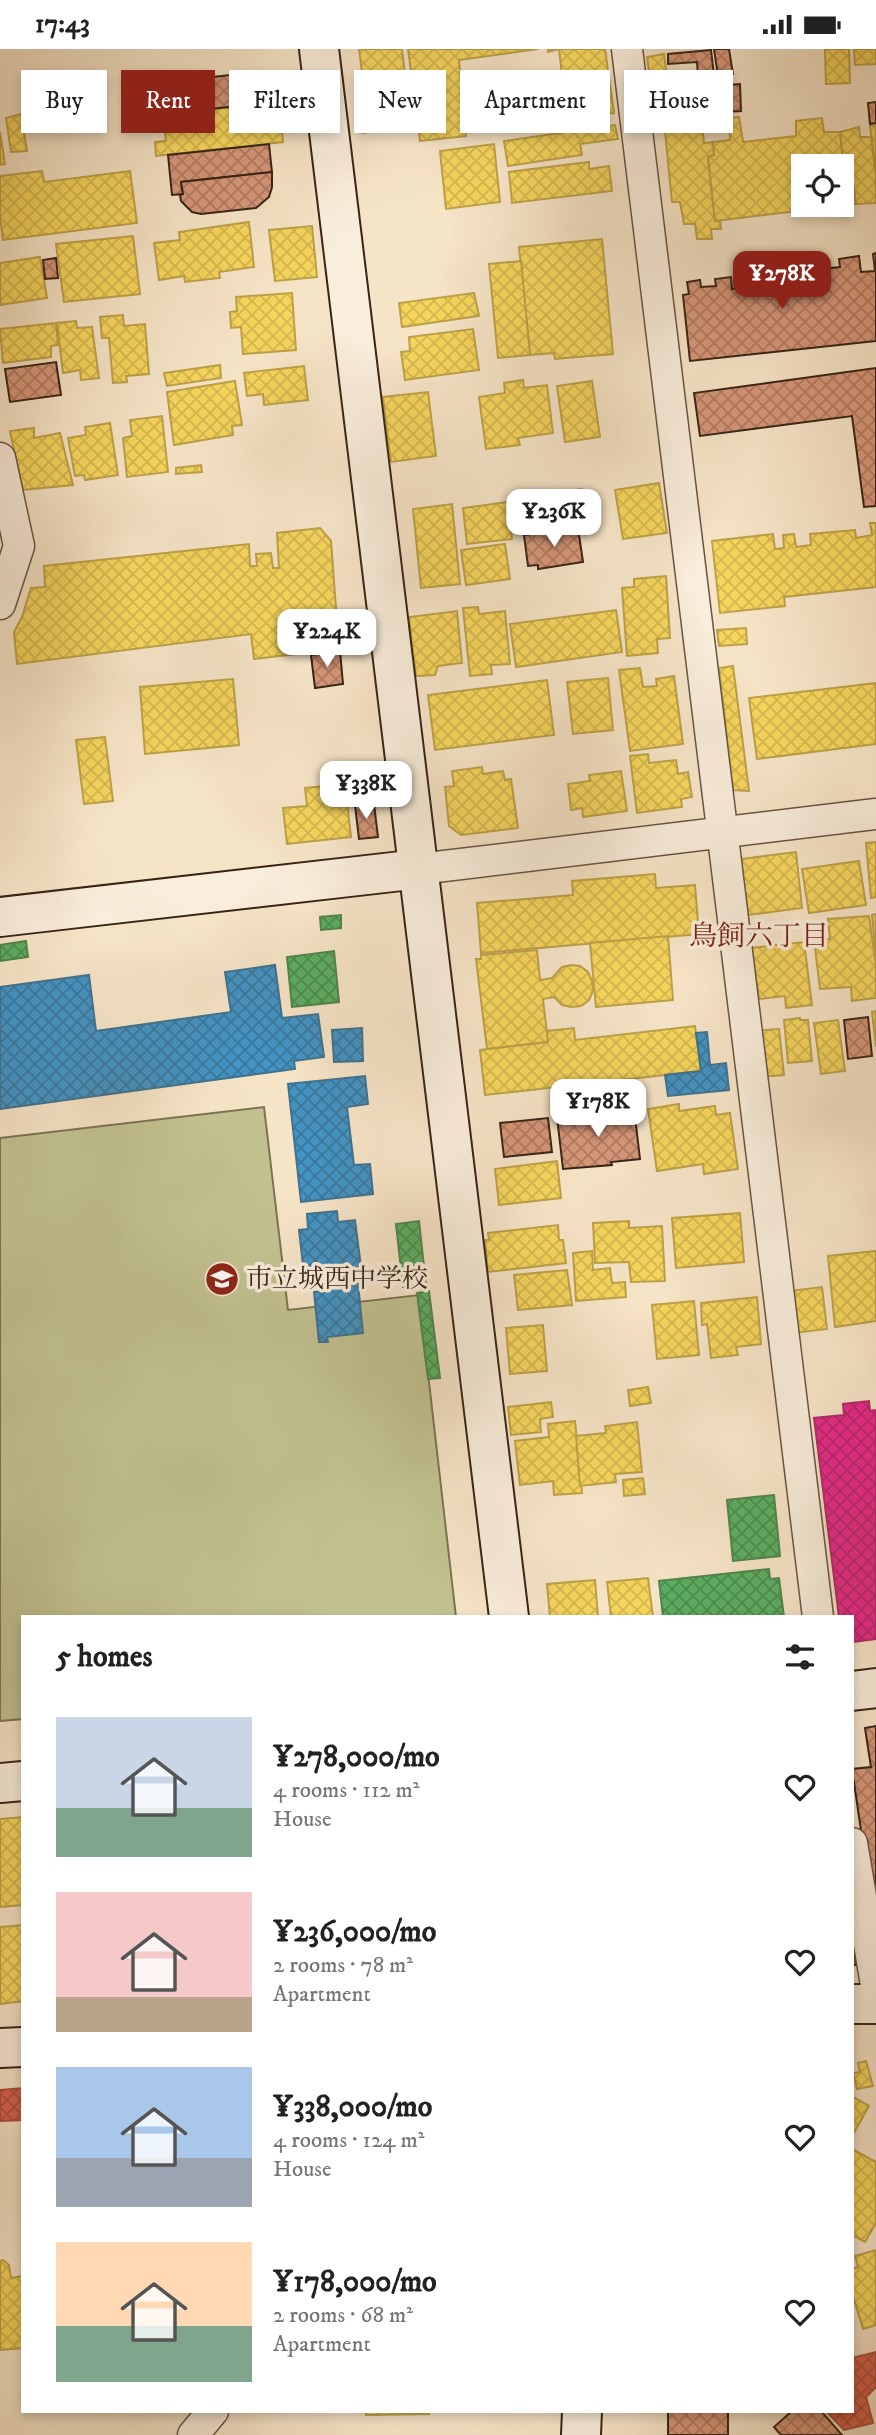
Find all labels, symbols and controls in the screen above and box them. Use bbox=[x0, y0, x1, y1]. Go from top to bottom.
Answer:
text: 17:43 bbox=[35, 8, 90, 41]
chip: Buy bbox=[21, 70, 107, 133]
chip: Rent bbox=[121, 70, 215, 133]
chip: Filters bbox=[229, 70, 340, 133]
chip: New bbox=[354, 70, 446, 133]
chip: Apartment bbox=[460, 70, 610, 133]
chip: House bbox=[624, 70, 733, 133]
map controls bbox=[791, 154, 854, 217]
button: locate bbox=[791, 154, 854, 217]
pin: ¥278K bbox=[733, 251, 831, 311]
text: ¥278K bbox=[749, 259, 815, 288]
pin: ¥236K bbox=[505, 489, 603, 549]
text: ¥236K bbox=[522, 497, 586, 526]
pin: ¥224K bbox=[278, 609, 376, 669]
text: ¥224K bbox=[293, 617, 361, 646]
pin: ¥338K bbox=[317, 761, 415, 821]
text: ¥338K bbox=[336, 769, 396, 798]
district label: 鳥飼六丁目 bbox=[689, 919, 829, 954]
pin: ¥178K bbox=[549, 1079, 647, 1139]
text: ¥178K bbox=[566, 1087, 630, 1116]
school or university icon: 市立城西中学校 bbox=[203, 1260, 241, 1298]
place label: 市立城西中学校 bbox=[246, 1263, 428, 1296]
icon: filters bbox=[781, 1638, 819, 1676]
text: 5 homes bbox=[56, 1639, 152, 1676]
text: ¥278,000/mo bbox=[273, 1739, 440, 1776]
icon: home bbox=[112, 1745, 196, 1829]
icon: heart bbox=[781, 1768, 819, 1806]
text: 4 rooms · 112 m² bbox=[273, 1776, 420, 1805]
text: House bbox=[273, 1805, 331, 1834]
text: ¥236,000/mo bbox=[273, 1914, 436, 1951]
icon: home bbox=[112, 1920, 196, 2004]
icon: heart bbox=[781, 1943, 819, 1981]
text: 2 rooms · 78 m² bbox=[273, 1951, 413, 1980]
text: Apartment bbox=[273, 1980, 371, 2009]
text: ¥338,000/mo bbox=[273, 2089, 432, 2126]
icon: home bbox=[112, 2095, 196, 2179]
icon: heart bbox=[781, 2118, 819, 2156]
text: 4 rooms · 124 m² bbox=[273, 2126, 424, 2155]
text: House bbox=[273, 2155, 331, 2184]
text: ¥178,000/mo bbox=[273, 2264, 437, 2301]
icon: home bbox=[112, 2270, 196, 2354]
icon: heart bbox=[781, 2293, 819, 2331]
text: 2 rooms · 68 m² bbox=[273, 2301, 413, 2330]
text: Apartment bbox=[273, 2330, 371, 2359]

